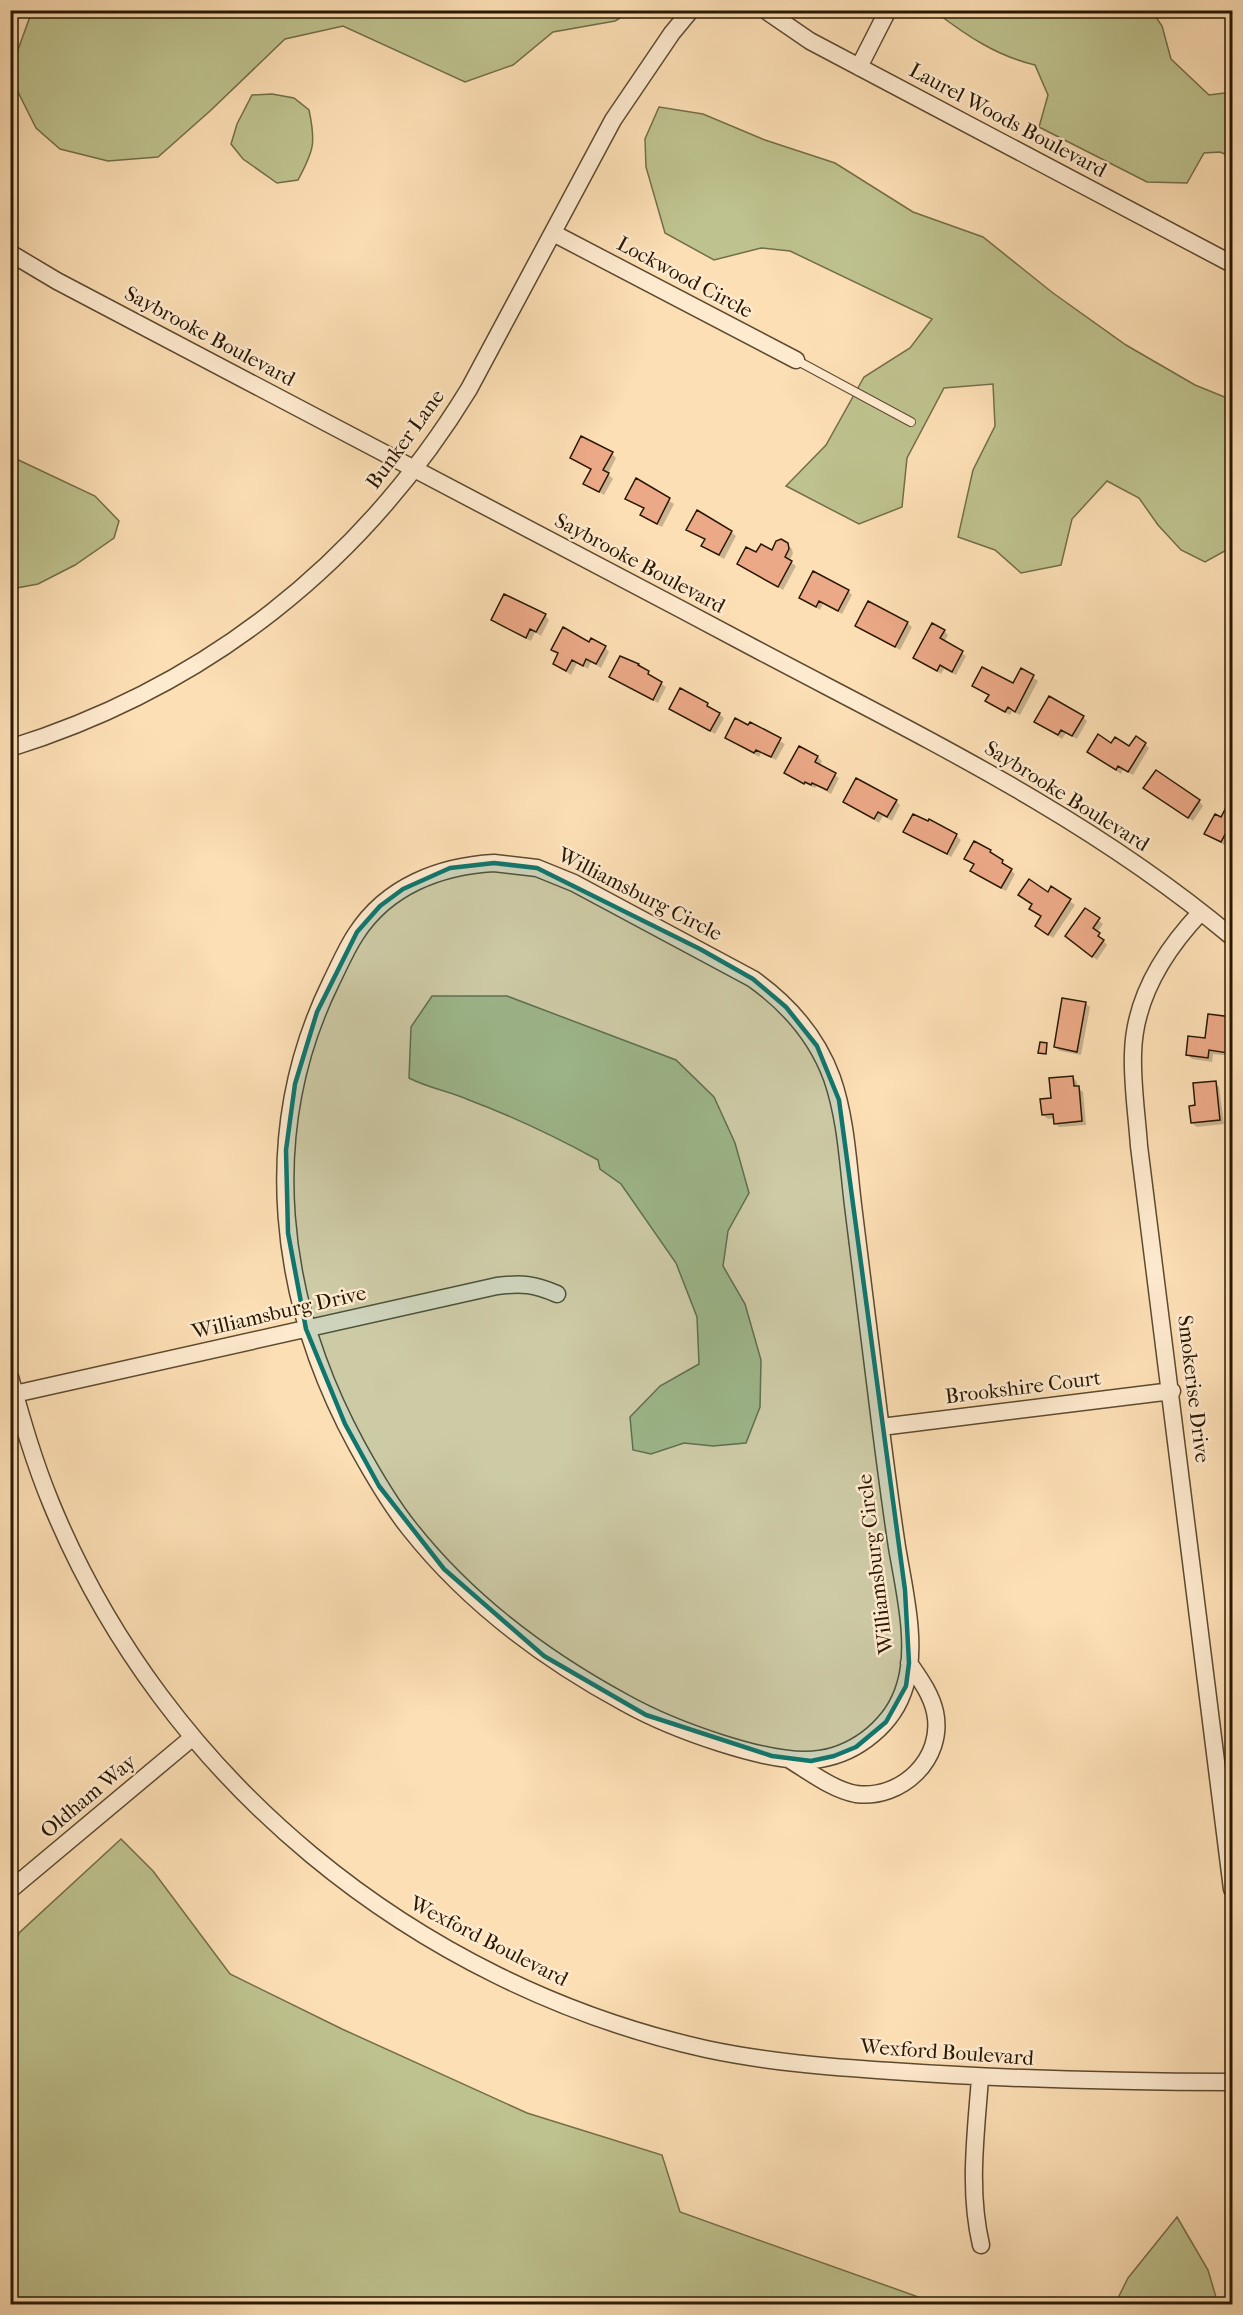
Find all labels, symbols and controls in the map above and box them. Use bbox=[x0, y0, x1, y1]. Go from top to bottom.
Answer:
street label: Laurel Woods Boulevard bbox=[905, 58, 1111, 182]
street label: Lockwood Circle bbox=[613, 231, 757, 323]
street label: Saybrooke Boulevard bbox=[121, 281, 300, 391]
street label: Bunker Lane bbox=[361, 385, 449, 493]
street label: Saybrooke Boulevard bbox=[551, 508, 730, 618]
street label: Saybrooke Boulevard bbox=[980, 736, 1154, 857]
street label: Williamsburg Circle bbox=[553, 842, 726, 946]
street label: Williamsburg Drive bbox=[189, 1280, 368, 1344]
street label: Smokerise Drive bbox=[1173, 1314, 1215, 1464]
street label: Brookshire Court bbox=[944, 1365, 1103, 1408]
street label: Williamsburg Circle bbox=[852, 1473, 898, 1656]
street label: Oldham Way bbox=[35, 1749, 141, 1843]
street label: Wexford Boulevard bbox=[405, 1890, 572, 1991]
street label: Wexford Boulevard bbox=[858, 2034, 1035, 2070]

